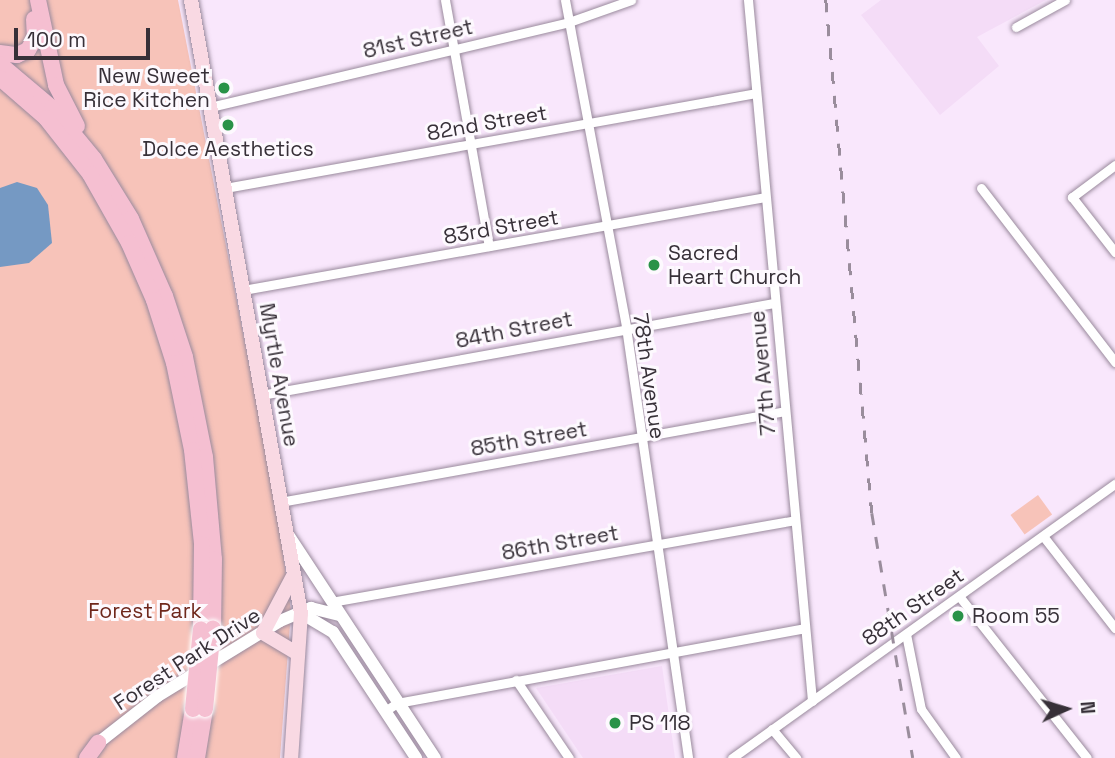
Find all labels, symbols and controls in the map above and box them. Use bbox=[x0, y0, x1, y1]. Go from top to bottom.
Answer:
scale bar bbox=[18, 14, 154, 58]
street label: 81st Street bbox=[361, 14, 475, 64]
text: 100 m bbox=[27, 26, 86, 53]
place label: New Sweet Rice Kitchen bbox=[83, 63, 210, 113]
marker: New Sweet Rice Kitchen bbox=[216, 80, 232, 96]
street label: 82nd Street bbox=[425, 100, 549, 146]
marker: Dolce Aesthetics bbox=[220, 117, 236, 133]
place label: Dolce Aesthetics bbox=[142, 136, 314, 162]
street label: 83rd Street bbox=[441, 204, 561, 250]
place label: Sacred Heart Church bbox=[668, 240, 801, 290]
marker: Sacred Heart Church bbox=[646, 257, 662, 273]
street label: Myrtle Avenue bbox=[254, 301, 304, 449]
street label: 84th Street bbox=[454, 306, 574, 354]
street label: 77th Avenue bbox=[745, 309, 781, 437]
street label: 78th Avenue bbox=[628, 311, 670, 441]
street label: 85th Street bbox=[469, 416, 589, 462]
street label: 86th Street bbox=[500, 520, 620, 566]
street label: 88th Street bbox=[857, 563, 969, 651]
park label: Forest Park bbox=[88, 598, 202, 624]
street label: Forest Park Drive bbox=[109, 602, 265, 716]
place label: Room 55 bbox=[972, 603, 1060, 629]
marker: Room 55 bbox=[950, 608, 966, 624]
north arrow bbox=[1031, 674, 1101, 744]
text: N bbox=[1075, 700, 1100, 715]
place label: PS 118 bbox=[629, 710, 691, 736]
marker: PS 118 bbox=[607, 715, 623, 731]

